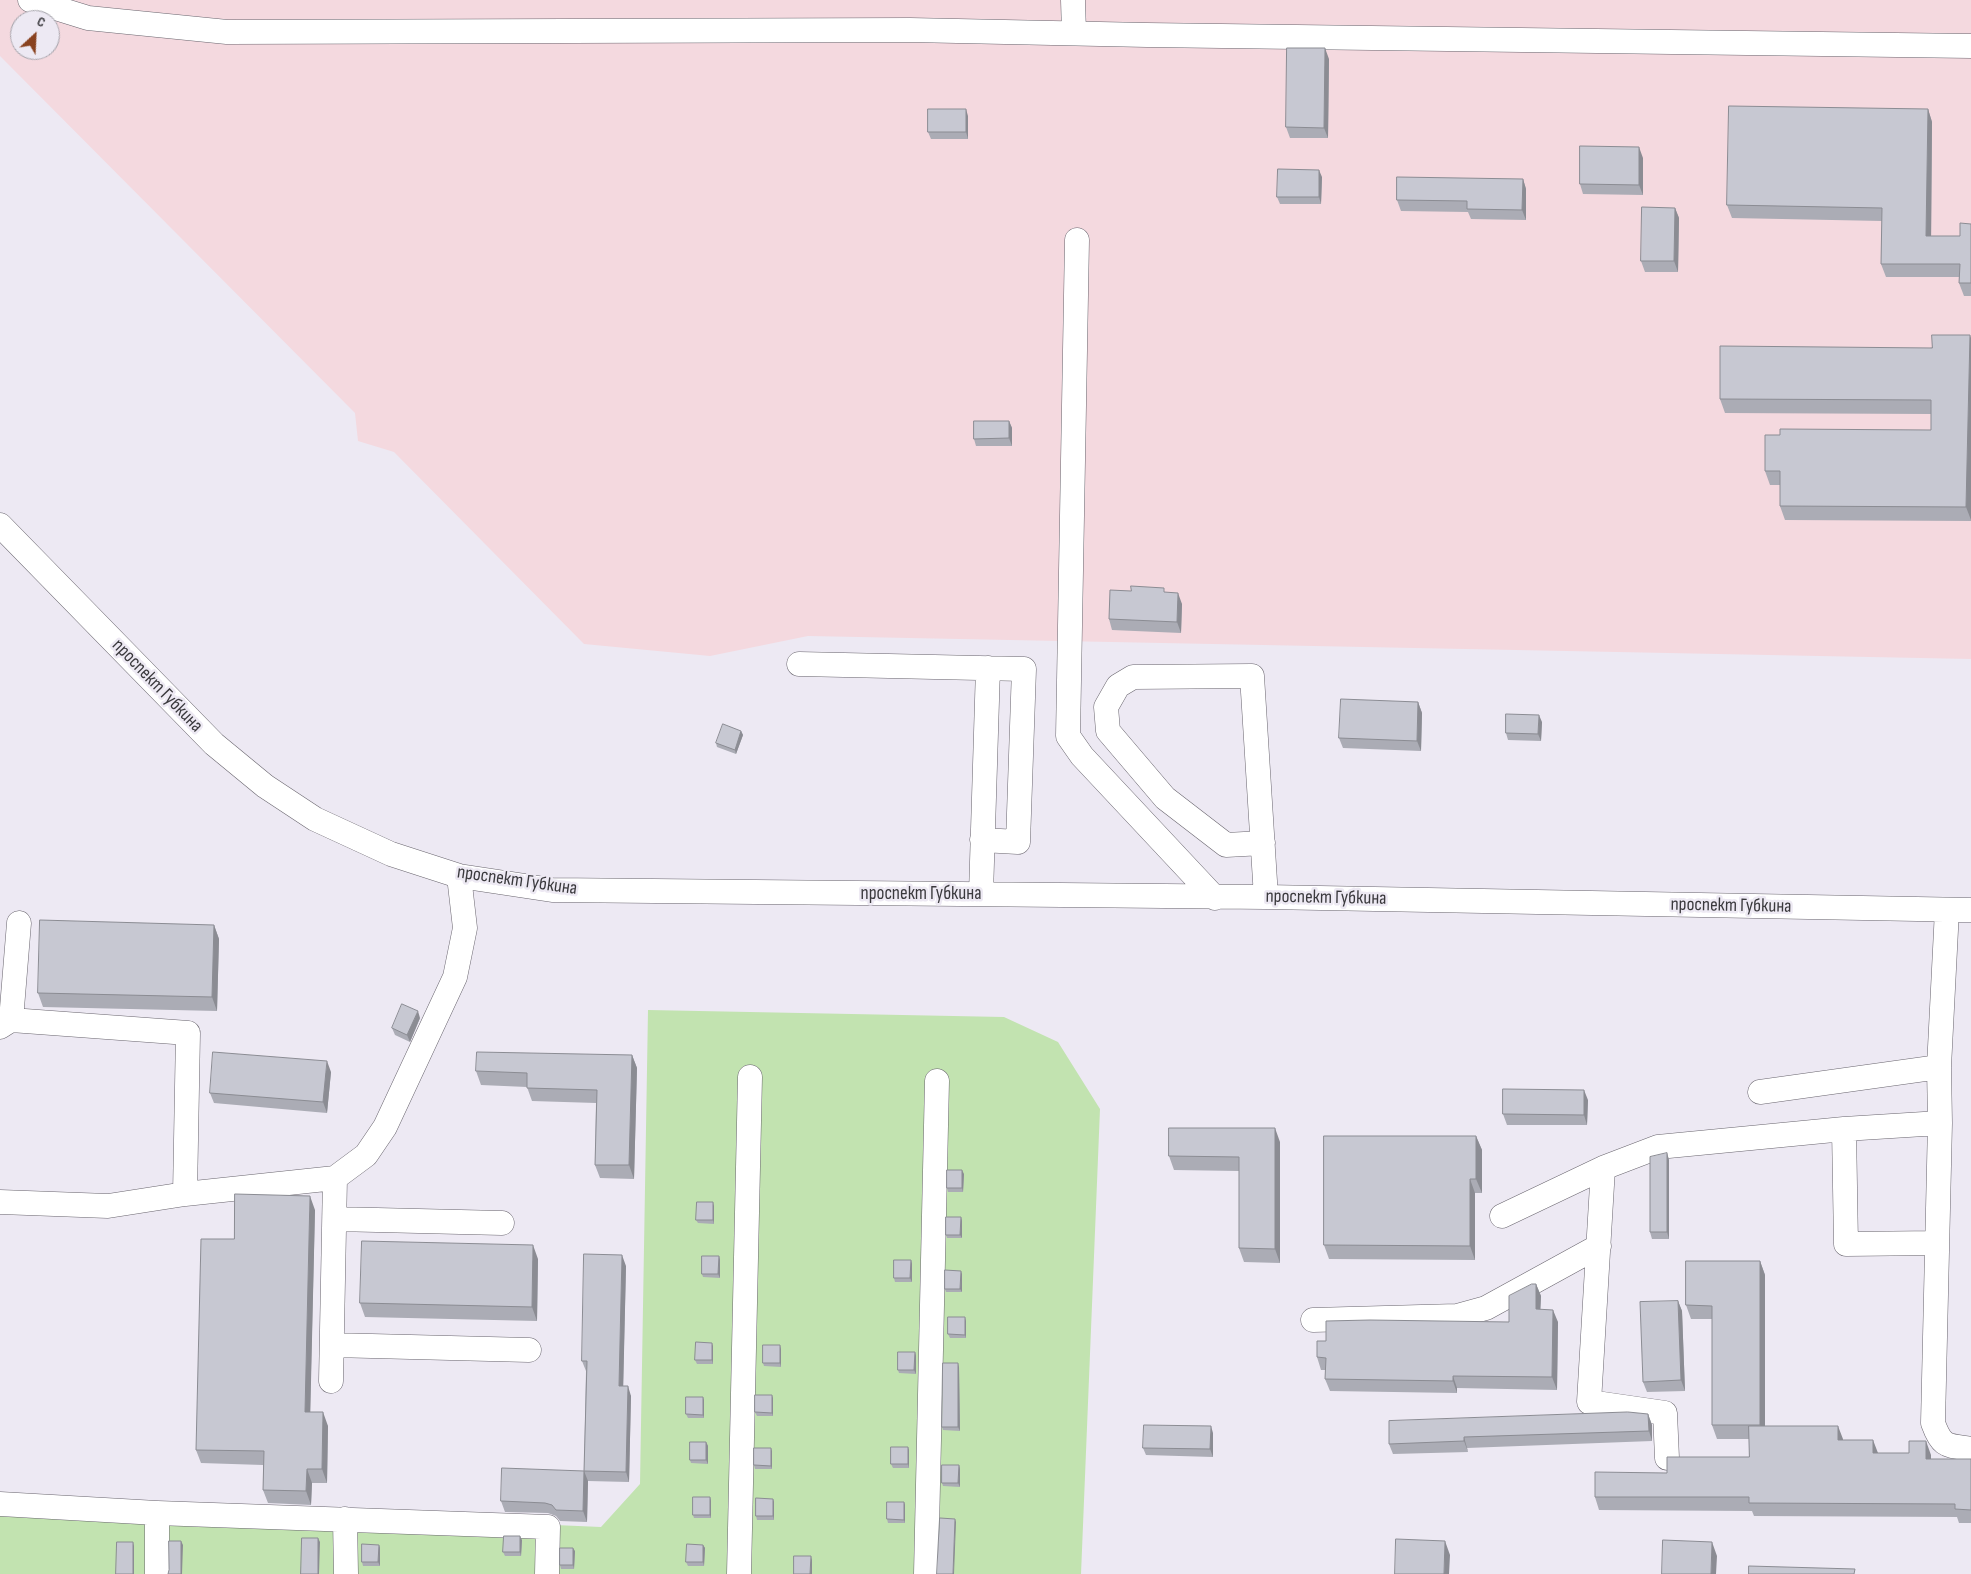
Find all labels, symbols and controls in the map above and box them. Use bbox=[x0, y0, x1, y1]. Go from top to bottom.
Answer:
north arrow bbox=[10, 10, 60, 60]
text: С bbox=[34, 13, 48, 31]
street label: проспект Губкина bbox=[107, 635, 207, 737]
street label: проспект Губкина bbox=[456, 861, 578, 901]
street label: проспект Губкина bbox=[861, 883, 981, 905]
street label: проспект Губкина bbox=[1265, 886, 1387, 910]
street label: проспект Губкина bbox=[1670, 894, 1792, 918]

